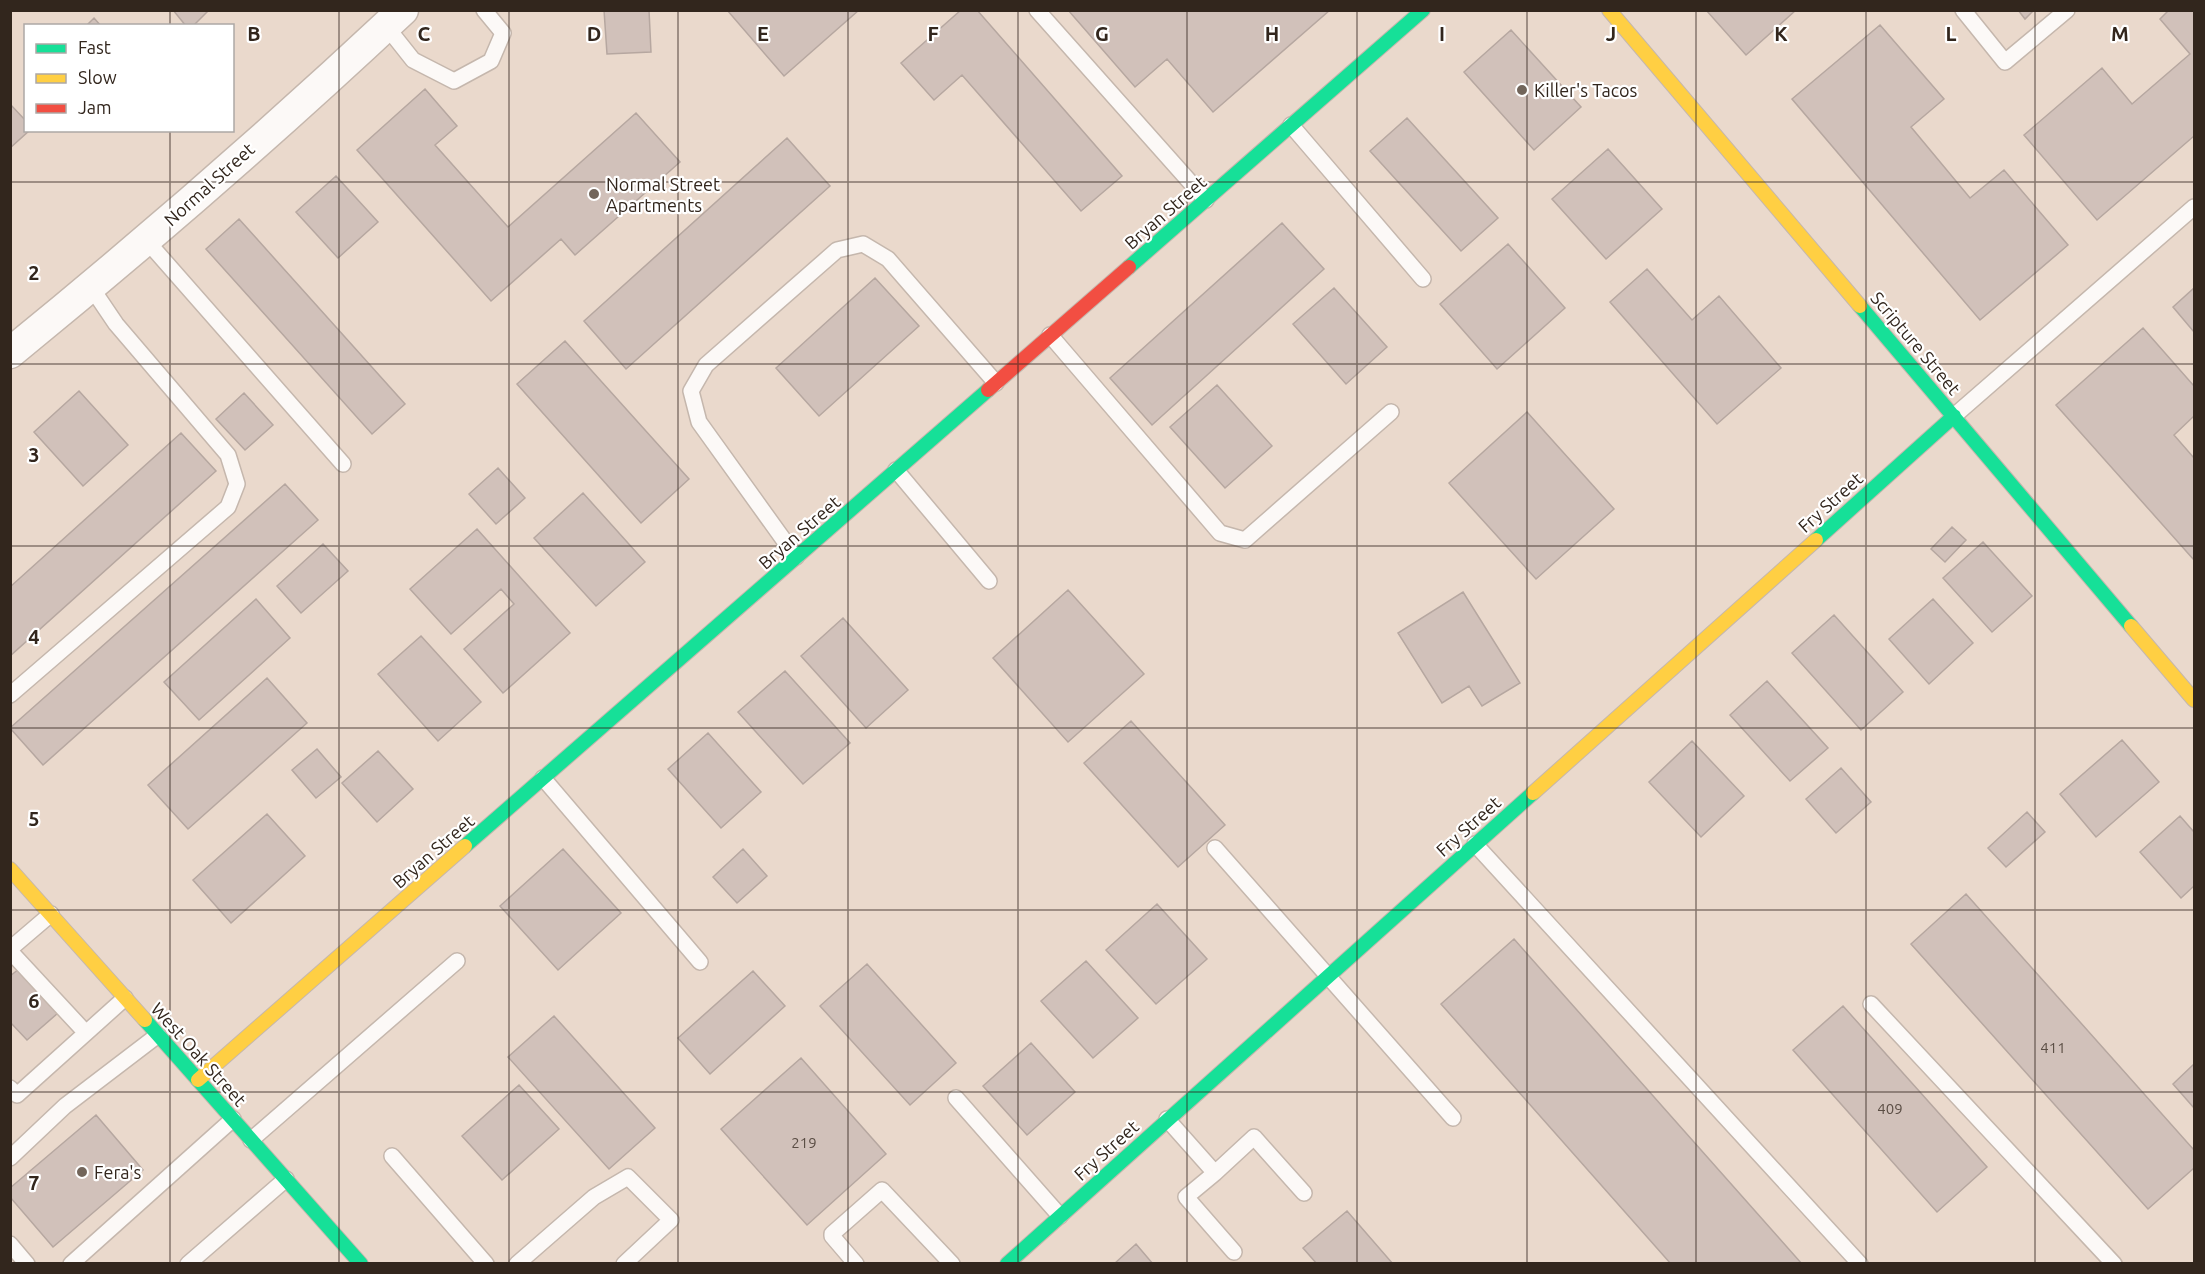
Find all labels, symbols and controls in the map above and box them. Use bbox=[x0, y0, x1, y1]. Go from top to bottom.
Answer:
text: B bbox=[247, 22, 261, 45]
text: C bbox=[418, 22, 431, 45]
text: D bbox=[587, 22, 601, 45]
text: E bbox=[757, 22, 769, 45]
text: F bbox=[927, 22, 939, 45]
text: G bbox=[1095, 22, 1109, 45]
text: H bbox=[1265, 22, 1279, 45]
text: I bbox=[1439, 22, 1445, 45]
text: J bbox=[1606, 22, 1616, 45]
text: K bbox=[1774, 22, 1788, 45]
text: L bbox=[1946, 22, 1957, 45]
text: M bbox=[2111, 22, 2129, 45]
legend bbox=[24, 24, 234, 132]
text: Fast bbox=[78, 37, 111, 57]
text: Slow bbox=[78, 67, 117, 87]
place label: Killer's Tacos bbox=[1534, 80, 1638, 100]
marker: Killer's Tacos bbox=[1515, 83, 1529, 97]
text: Jam bbox=[78, 97, 112, 117]
street label: Normal Street bbox=[160, 138, 258, 230]
street label: Bryan Street bbox=[1120, 171, 1210, 253]
place label: Normal Street Apartments bbox=[606, 174, 720, 215]
marker: Normal Street Apartments bbox=[587, 187, 601, 201]
text: 2 bbox=[28, 261, 40, 284]
street label: Scripture Street bbox=[1867, 288, 1965, 398]
text: 3 bbox=[28, 443, 40, 466]
street label: Fry Street bbox=[1794, 468, 1866, 536]
street label: Bryan Street bbox=[754, 491, 844, 573]
text: 4 bbox=[28, 625, 40, 648]
street label: Fry Street bbox=[1432, 792, 1504, 860]
text: 5 bbox=[28, 807, 40, 830]
street label: Bryan Street bbox=[388, 810, 478, 892]
text: 6 bbox=[28, 989, 40, 1012]
street label: West Oak Street bbox=[147, 998, 251, 1110]
house number: 411 bbox=[2040, 1039, 2066, 1056]
house number: 409 bbox=[1877, 1100, 1903, 1117]
street label: Fry Street bbox=[1070, 1116, 1142, 1184]
house number: 219 bbox=[791, 1134, 817, 1151]
place label: Fera's bbox=[94, 1162, 141, 1182]
marker: Fera's bbox=[75, 1165, 89, 1179]
text: 7 bbox=[28, 1171, 40, 1194]

